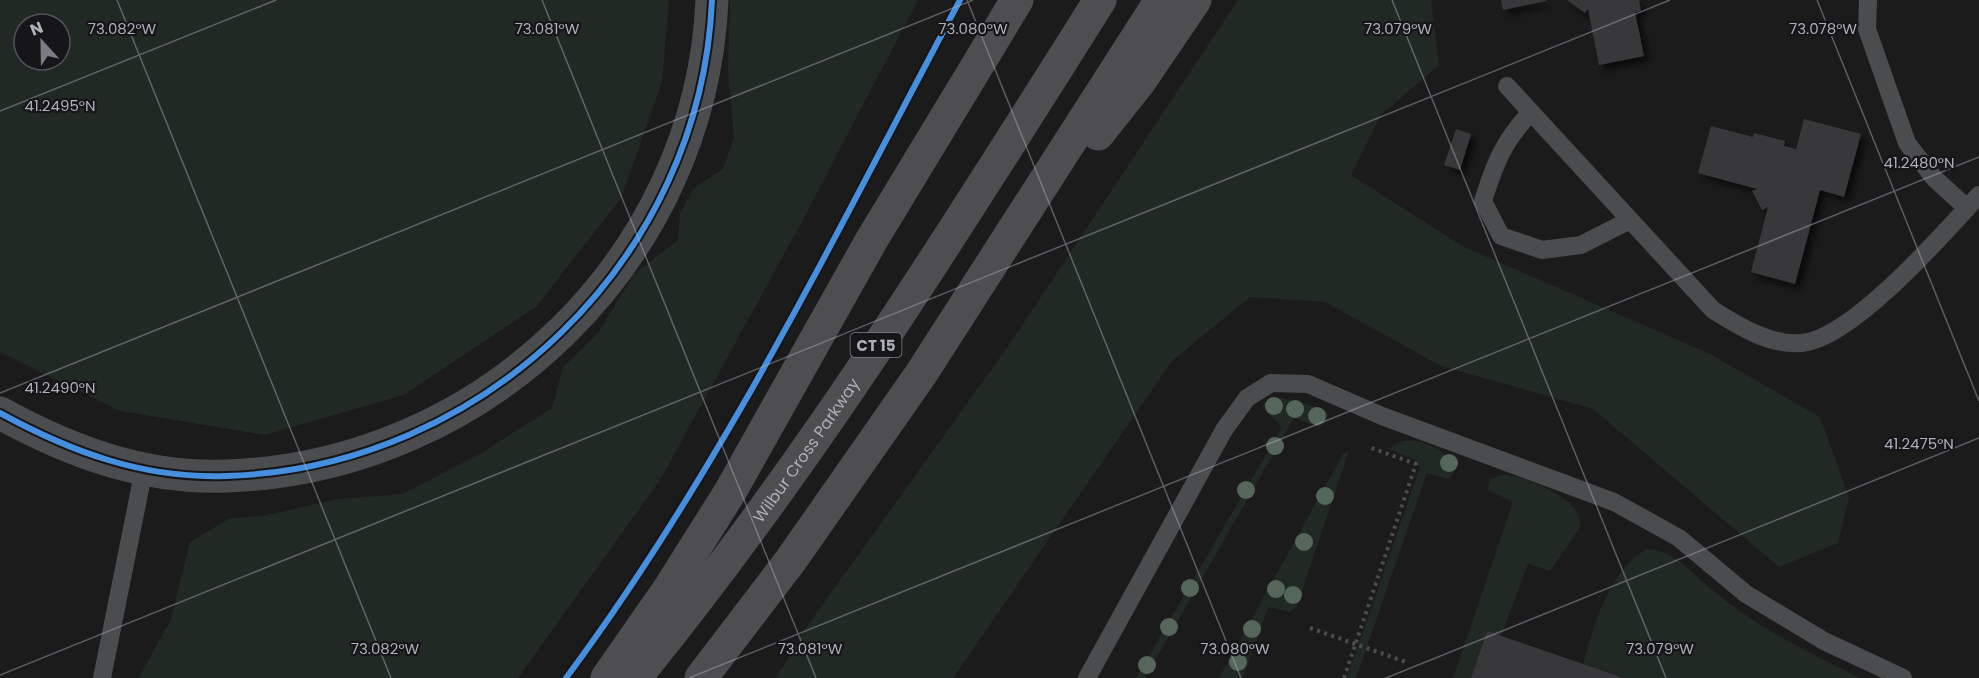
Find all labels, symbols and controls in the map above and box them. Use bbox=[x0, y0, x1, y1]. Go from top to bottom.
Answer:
north arrow bbox=[12, 12, 72, 72]
text: N bbox=[27, 16, 46, 41]
text: 73.082°W bbox=[88, 18, 157, 39]
text: 73.081°W bbox=[515, 18, 580, 39]
text: 73.080°W bbox=[938, 18, 1008, 39]
text: 73.079°W bbox=[1364, 18, 1432, 39]
text: 73.078°W bbox=[1789, 18, 1857, 39]
text: 41.2495°N bbox=[24, 95, 96, 116]
text: 41.2480°N bbox=[1883, 152, 1955, 173]
road number: CT 15 bbox=[850, 333, 902, 357]
street label: Wilbur Cross Parkway bbox=[747, 373, 865, 527]
text: 41.2490°N bbox=[24, 377, 96, 398]
text: 41.2475°N bbox=[1884, 433, 1954, 454]
text: 73.082°W bbox=[351, 638, 420, 659]
text: 73.081°W bbox=[778, 638, 843, 659]
text: 73.080°W bbox=[1200, 638, 1270, 659]
text: 73.079°W bbox=[1626, 638, 1694, 659]

